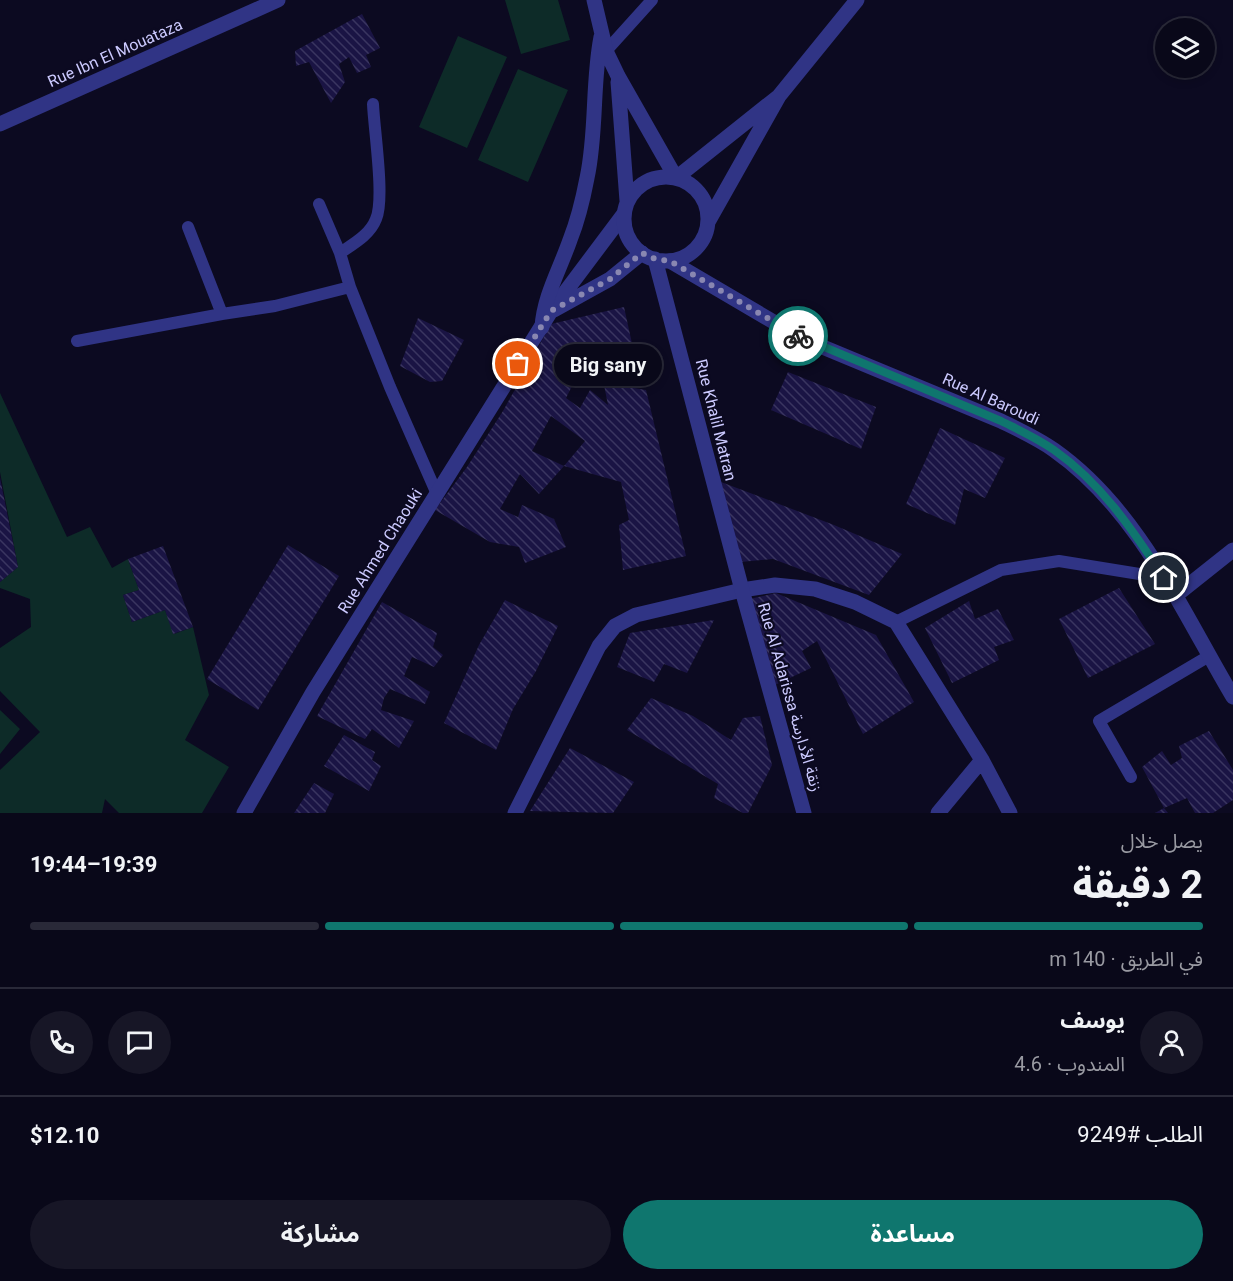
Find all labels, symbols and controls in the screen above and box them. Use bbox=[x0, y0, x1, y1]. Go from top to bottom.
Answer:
street label: Rue Ibn El Mouataza bbox=[45, 15, 185, 91]
map controls bbox=[1155, 18, 1215, 78]
button: layers bbox=[1155, 18, 1215, 78]
courier bbox=[768, 306, 828, 366]
icon: bike bbox=[782, 320, 815, 353]
pin bbox=[492, 338, 543, 389]
callout: Big sany bbox=[554, 343, 662, 385]
icon: bag bbox=[501, 347, 534, 380]
text: Big sany bbox=[570, 353, 646, 377]
street label: Rue Khalil Matran bbox=[692, 357, 740, 483]
street label: Rue Al Baroudi bbox=[940, 369, 1042, 429]
street label: Rue Ahmed Chaouki bbox=[334, 485, 426, 617]
pin bbox=[1138, 552, 1189, 603]
icon: home bbox=[1147, 561, 1180, 594]
street label: Rue Al Adarissa زنقة الأدارسة bbox=[754, 600, 826, 794]
text: يصل خلال bbox=[1121, 829, 1203, 853]
text: 19:39–19:44 bbox=[30, 852, 157, 877]
text: 2 دقيقة bbox=[1073, 862, 1203, 908]
text: في الطريق · 140 m bbox=[1049, 947, 1203, 971]
text: يوسف bbox=[1060, 1008, 1125, 1033]
button: phone bbox=[30, 1011, 93, 1074]
button: chat bbox=[108, 1011, 171, 1074]
button: person bbox=[1140, 1011, 1203, 1074]
text: المندوب · 4.6 bbox=[1014, 1052, 1125, 1076]
text: الطلب #9249 bbox=[1077, 1122, 1203, 1147]
text: $12.10 bbox=[30, 1123, 100, 1148]
button: مشاركة bbox=[30, 1200, 611, 1269]
button: مساعدة bbox=[623, 1200, 1203, 1269]

